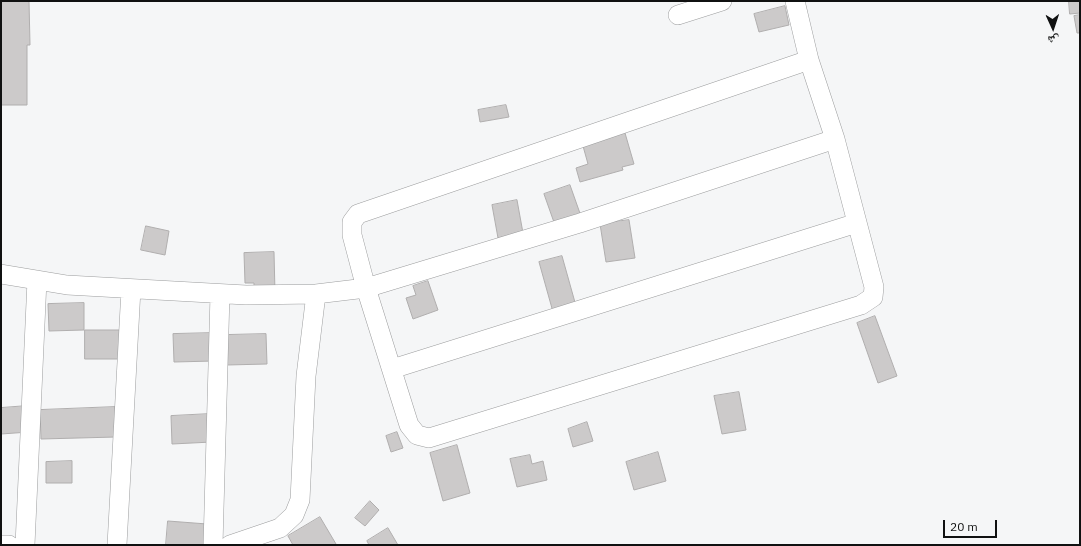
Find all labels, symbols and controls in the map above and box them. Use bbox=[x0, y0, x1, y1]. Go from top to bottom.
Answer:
north arrow bbox=[1033, 8, 1073, 48]
text: ش bbox=[1047, 33, 1060, 47]
scale bar bbox=[945, 512, 999, 538]
text: 20 m bbox=[950, 519, 978, 534]

